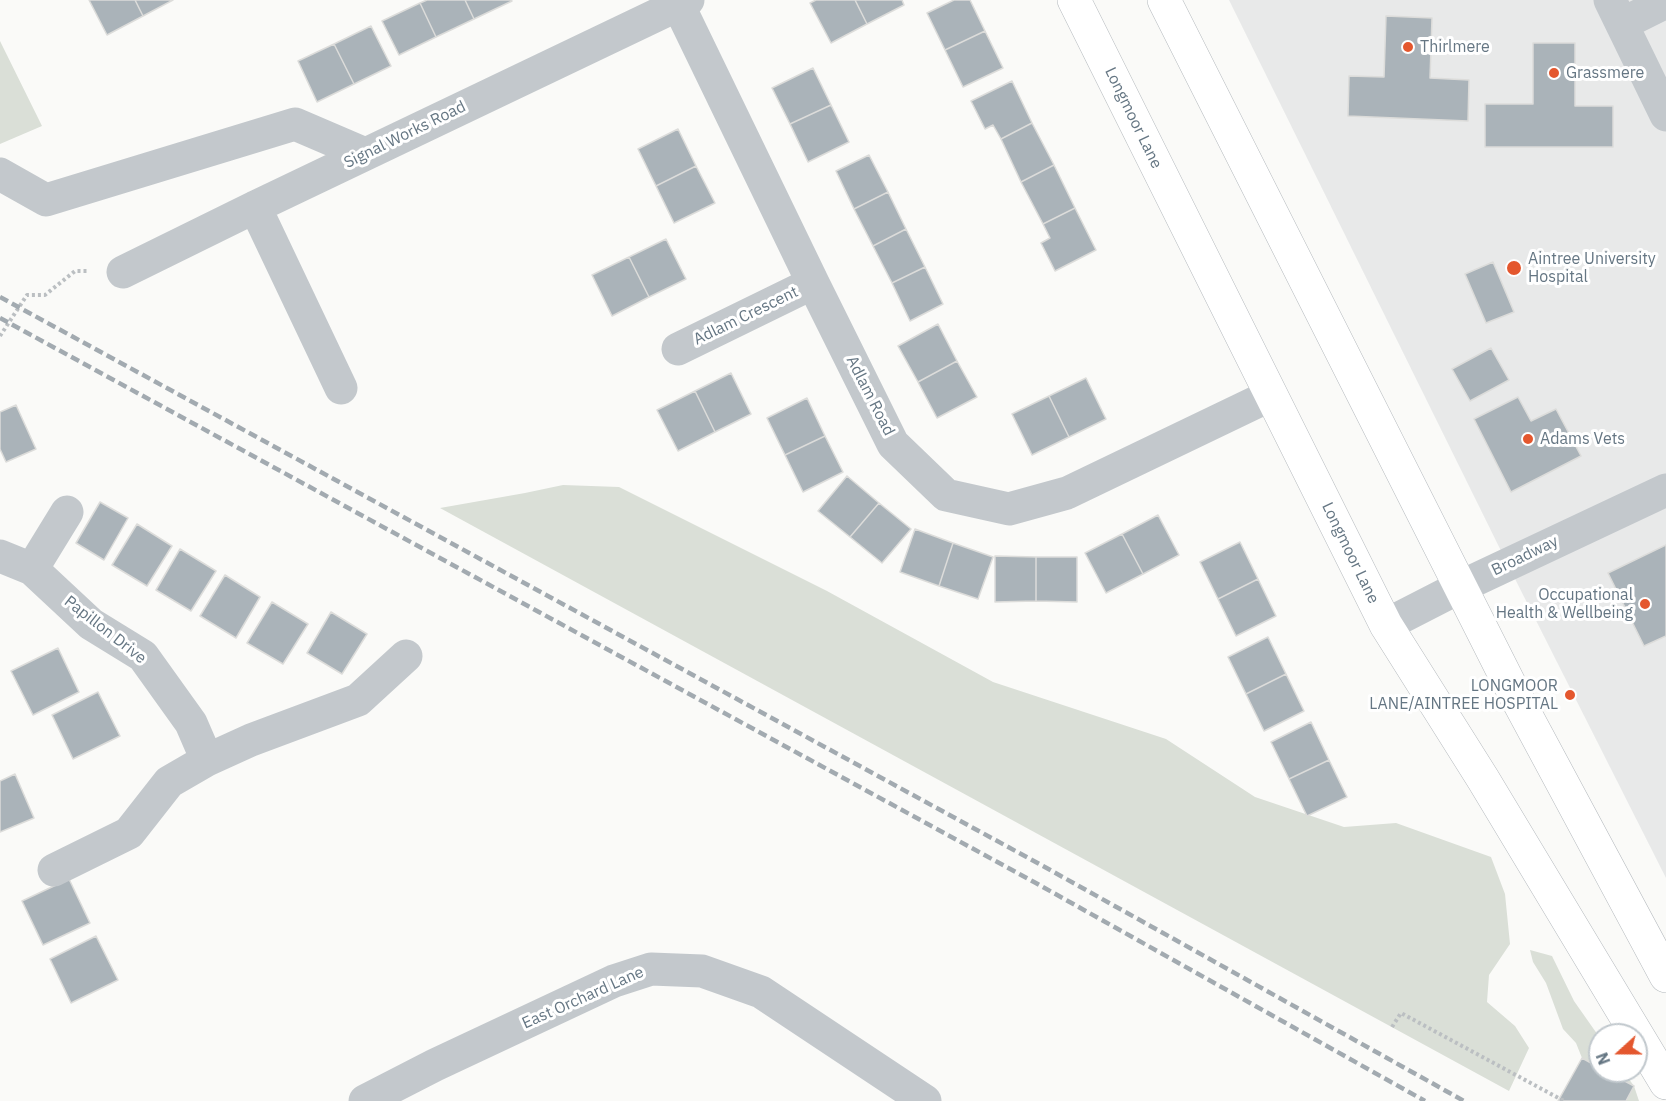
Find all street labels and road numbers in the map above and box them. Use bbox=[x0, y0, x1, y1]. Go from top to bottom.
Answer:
street label: Longmoor Lane bbox=[1100, 64, 1166, 172]
street label: Signal Works Road bbox=[341, 97, 469, 173]
street label: Adlam Crescent bbox=[691, 282, 801, 350]
street label: Adlam Road bbox=[842, 353, 898, 439]
street label: Longmoor Lane bbox=[1317, 499, 1383, 607]
street label: Broadway bbox=[1489, 532, 1561, 580]
street label: Papillon Drive bbox=[60, 592, 150, 668]
street label: East Orchard Lane bbox=[519, 963, 647, 1033]

